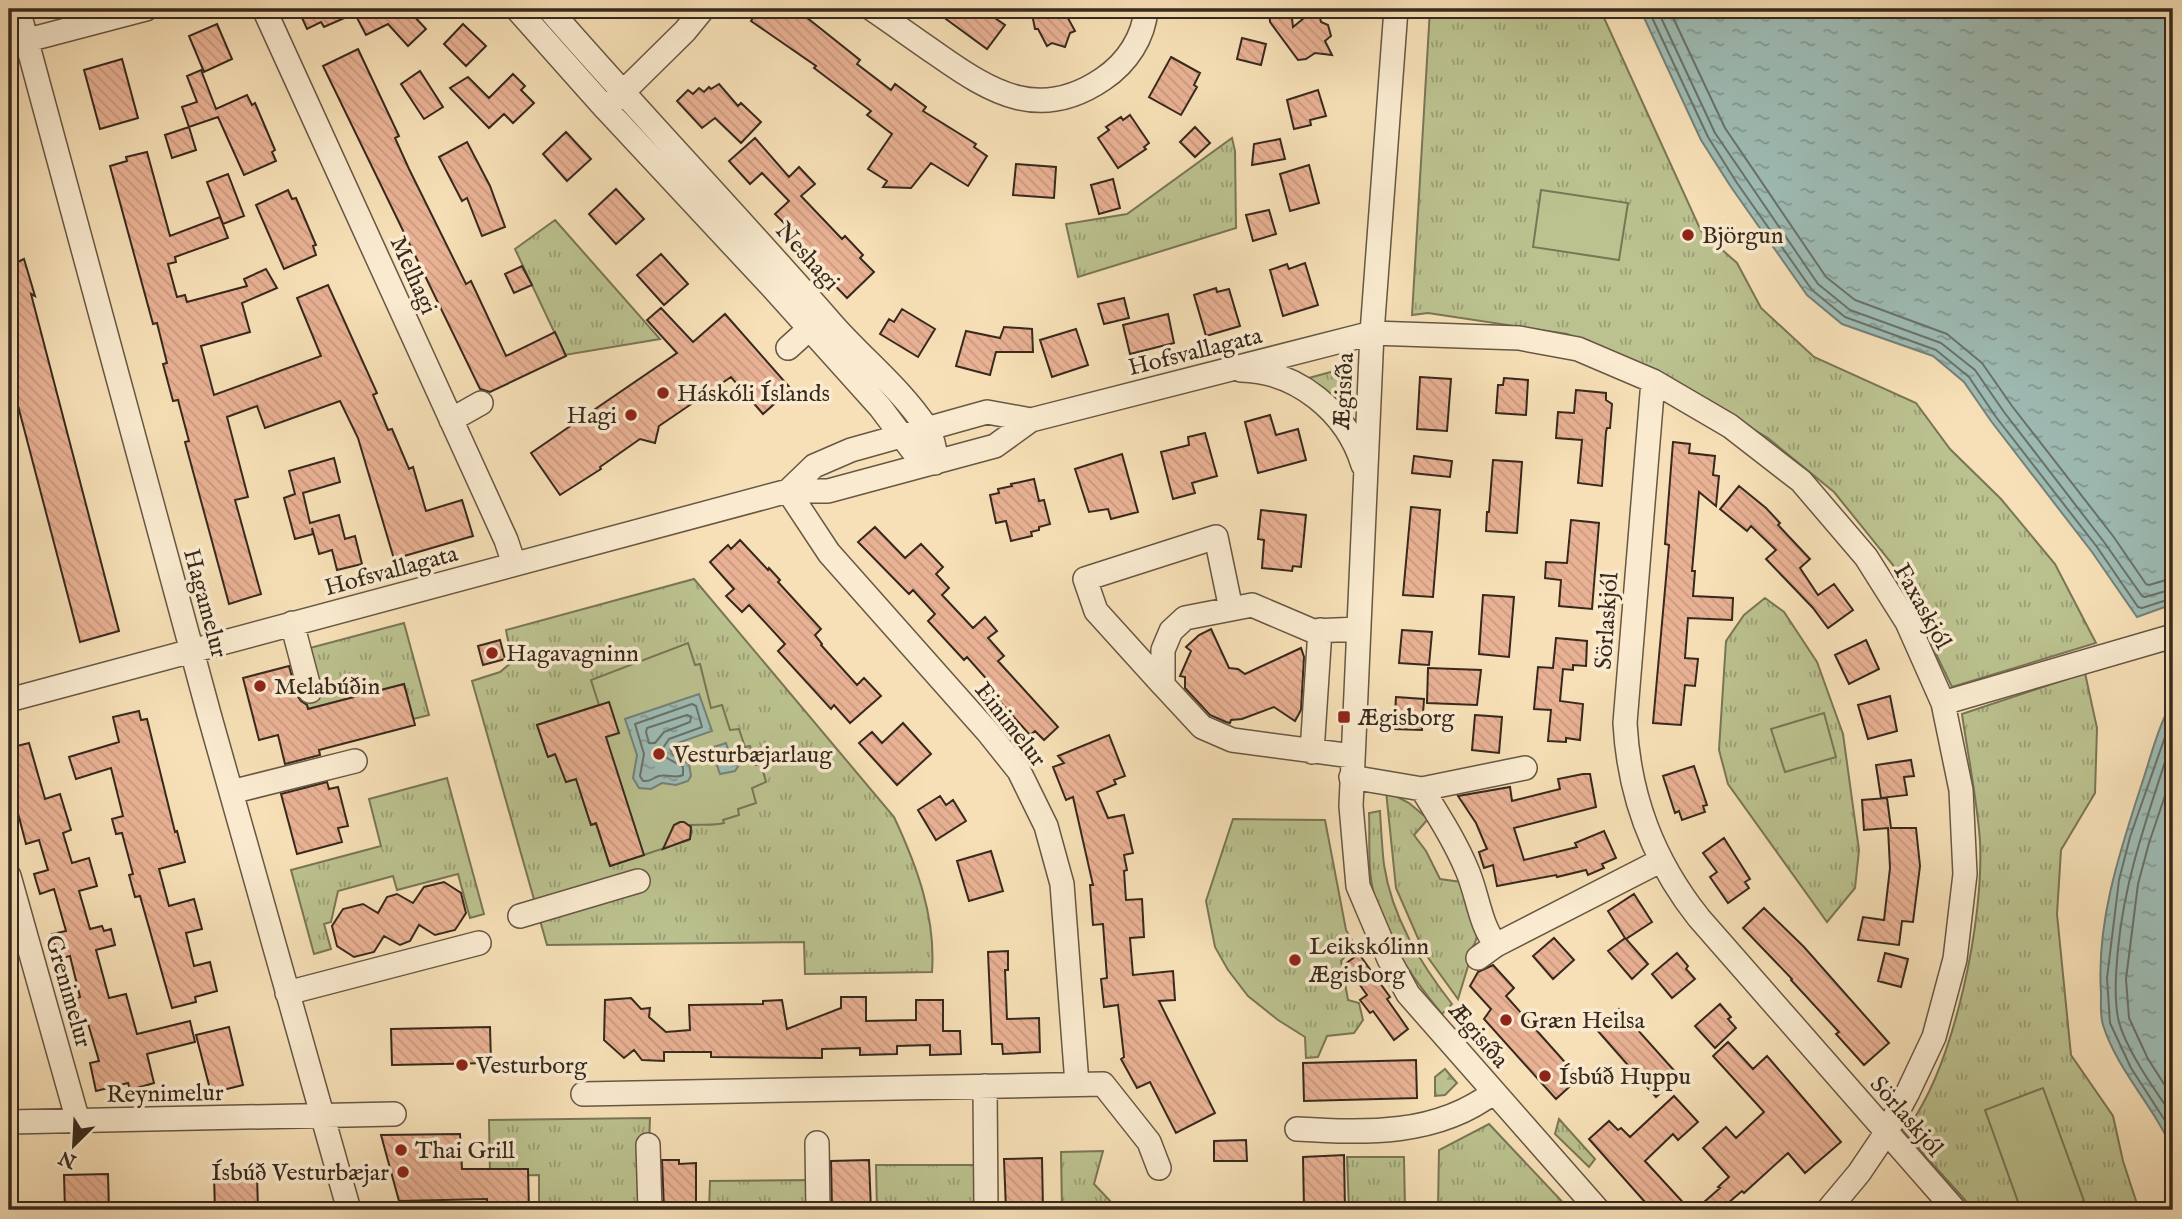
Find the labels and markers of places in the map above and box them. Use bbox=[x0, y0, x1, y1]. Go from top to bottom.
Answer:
place label: Björgun bbox=[1702, 221, 1784, 252]
marker: Björgun bbox=[1680, 227, 1696, 243]
place label: Háskóli Íslands bbox=[677, 379, 830, 410]
marker: Háskóli Íslands bbox=[655, 385, 671, 401]
place label: Hagi bbox=[567, 401, 617, 432]
marker: Hagi bbox=[623, 407, 639, 423]
place label: Hagavagninn bbox=[506, 639, 639, 670]
marker: Hagavagninn bbox=[484, 645, 500, 661]
place label: Melabúðin bbox=[274, 672, 380, 703]
marker: Melabúðin bbox=[252, 678, 268, 694]
place label: Ægisborg bbox=[1357, 703, 1455, 734]
marker: Ægisborg bbox=[1336, 709, 1352, 725]
place label: Vesturbæjarlaug bbox=[672, 740, 833, 771]
marker: Vesturbæjarlaug bbox=[651, 746, 667, 762]
place label: Leikskólinn Ægisborg bbox=[1308, 932, 1429, 991]
marker: Leikskólinn Ægisborg bbox=[1287, 952, 1303, 968]
place label: Græn Heilsa bbox=[1520, 1006, 1645, 1037]
marker: Græn Heilsa bbox=[1498, 1012, 1514, 1028]
place label: Vesturborg bbox=[475, 1051, 588, 1082]
marker: Vesturborg bbox=[454, 1057, 470, 1073]
place label: Ísbúð Huppu bbox=[1559, 1062, 1691, 1093]
marker: Ísbúð Huppu bbox=[1537, 1068, 1553, 1084]
place label: Thai Grill bbox=[415, 1136, 515, 1167]
marker: Thai Grill bbox=[393, 1142, 409, 1158]
place label: Ísbúð Vesturbæjar bbox=[211, 1158, 389, 1189]
marker: Ísbúð Vesturbæjar bbox=[395, 1164, 411, 1180]

